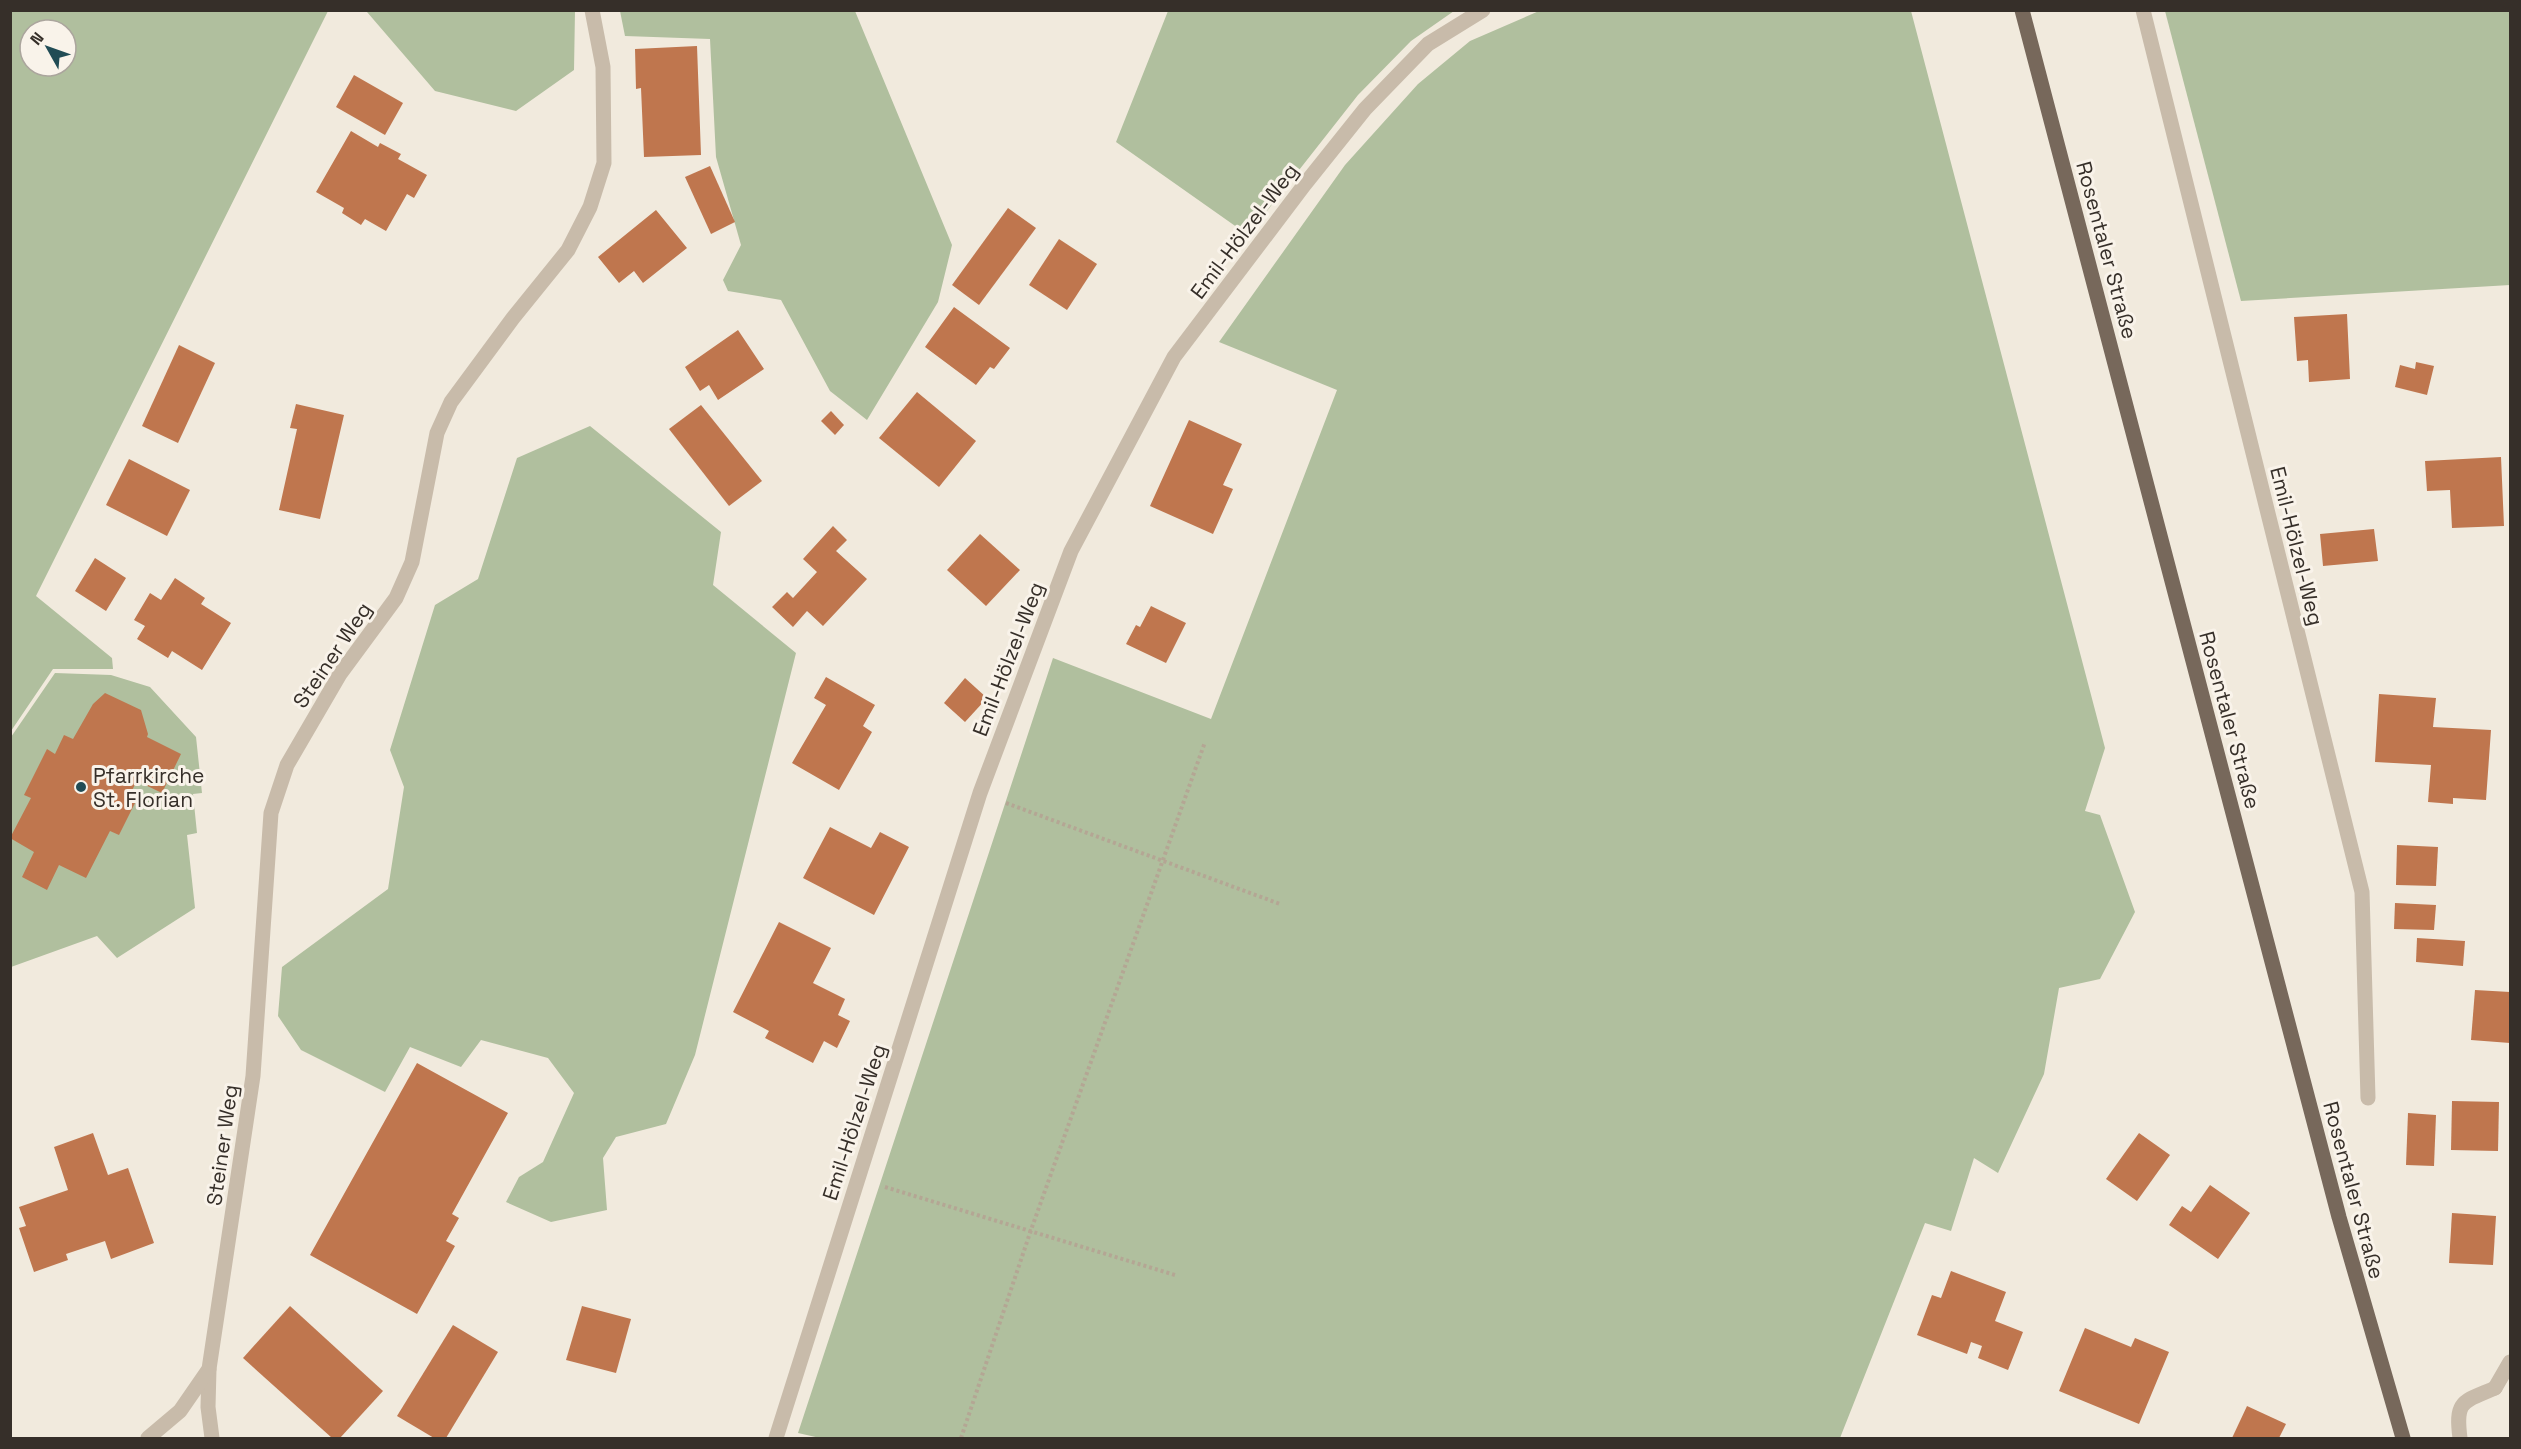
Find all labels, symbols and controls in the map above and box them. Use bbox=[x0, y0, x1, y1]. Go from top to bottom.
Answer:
north arrow bbox=[18, 18, 78, 78]
text: N bbox=[25, 28, 48, 50]
street label: Emil-Hölzel-Weg bbox=[1184, 158, 1304, 304]
street label: Rosentaler Straße bbox=[2070, 158, 2144, 342]
street label: Emil-Hölzel-Weg bbox=[2264, 464, 2330, 628]
street label: Emil-Hölzel-Weg bbox=[966, 578, 1050, 740]
street label: Steiner Weg bbox=[287, 597, 377, 713]
street label: Rosentaler Straße bbox=[2193, 628, 2267, 812]
place label: Pfarrkirche St. Florian bbox=[93, 762, 204, 813]
marker: Pfarrkirche St. Florian bbox=[74, 780, 88, 794]
street label: Emil-Hölzel-Weg bbox=[816, 1040, 892, 1204]
street label: Steiner Weg bbox=[200, 1083, 244, 1207]
street label: Rosentaler Straße bbox=[2317, 1098, 2391, 1282]

